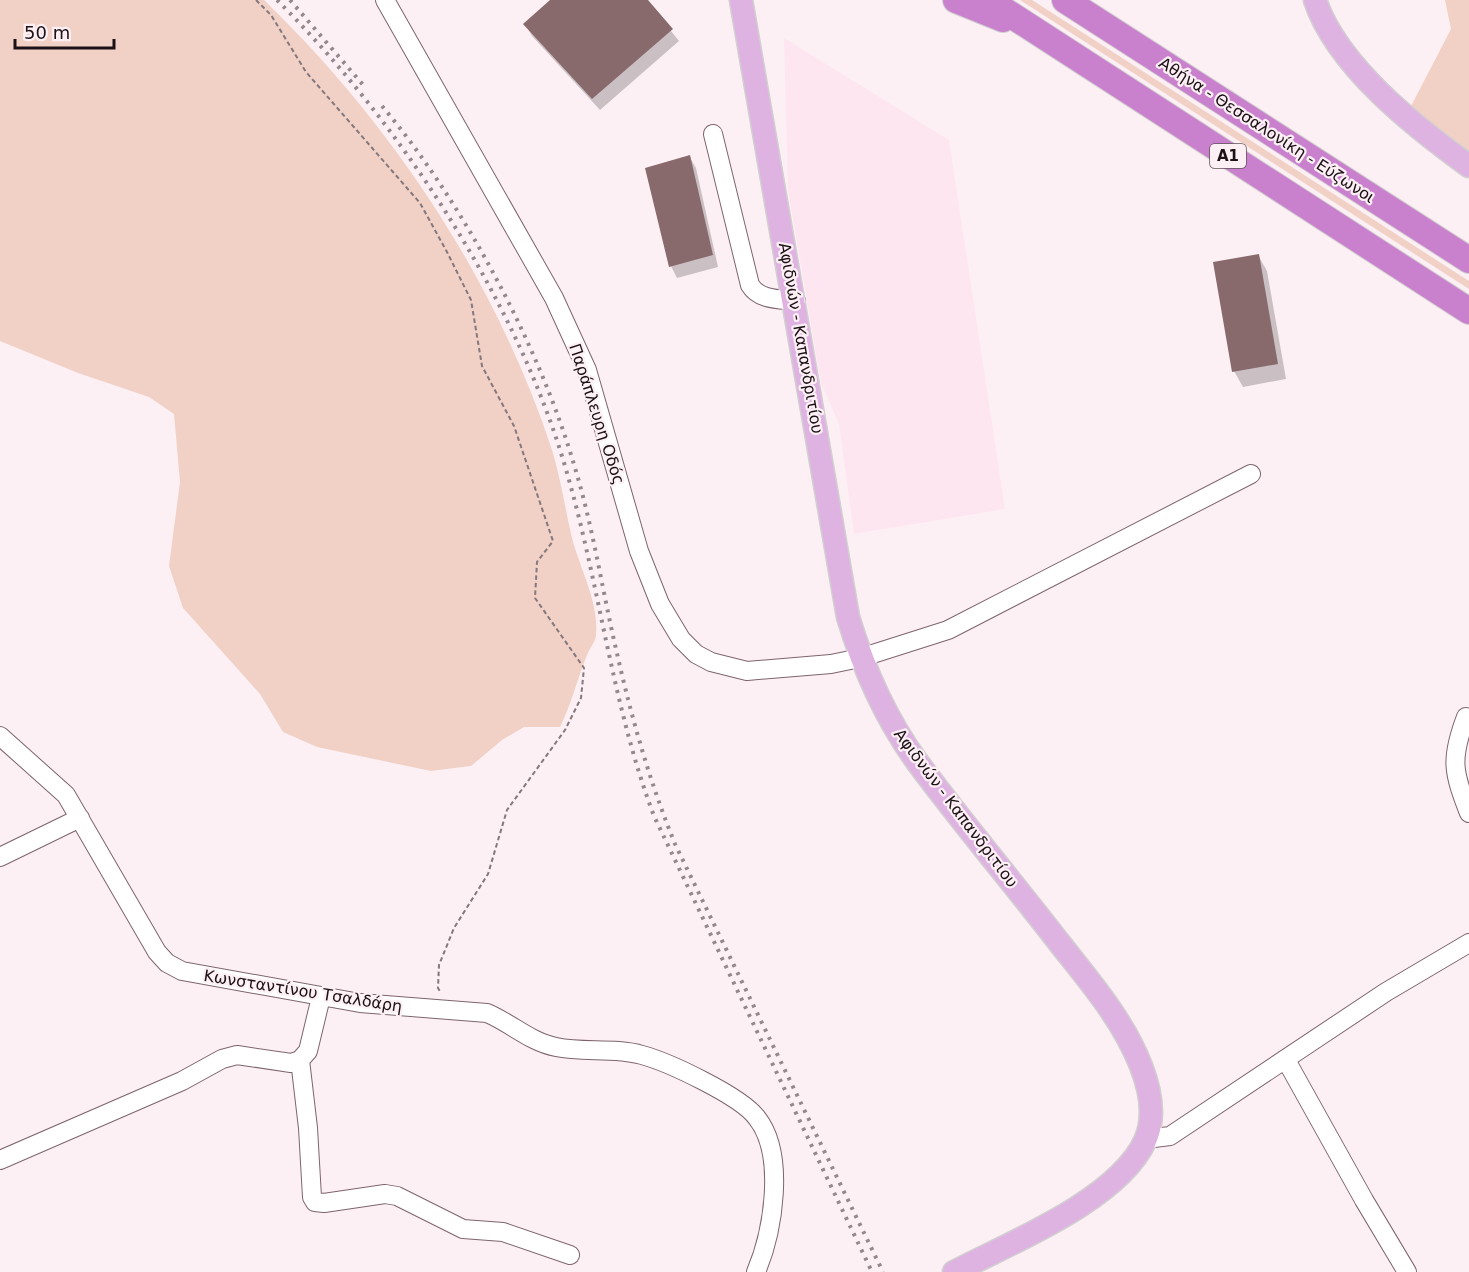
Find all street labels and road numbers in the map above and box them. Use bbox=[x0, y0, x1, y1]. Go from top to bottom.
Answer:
street label: Αθήνα - Θεσσαλονίκη - Εύζωνοι bbox=[1156, 53, 1378, 207]
road number: Α1 bbox=[1210, 144, 1246, 168]
street label: Αφιδνών - Καπανδριτίου bbox=[775, 241, 827, 435]
street label: Παράπλευρη Οδός bbox=[565, 341, 629, 487]
street label: Αφιδνών - Καπανδριτίου bbox=[890, 725, 1022, 891]
street label: Κωνσταντίνου Τσαλδάρη bbox=[202, 966, 404, 1016]

